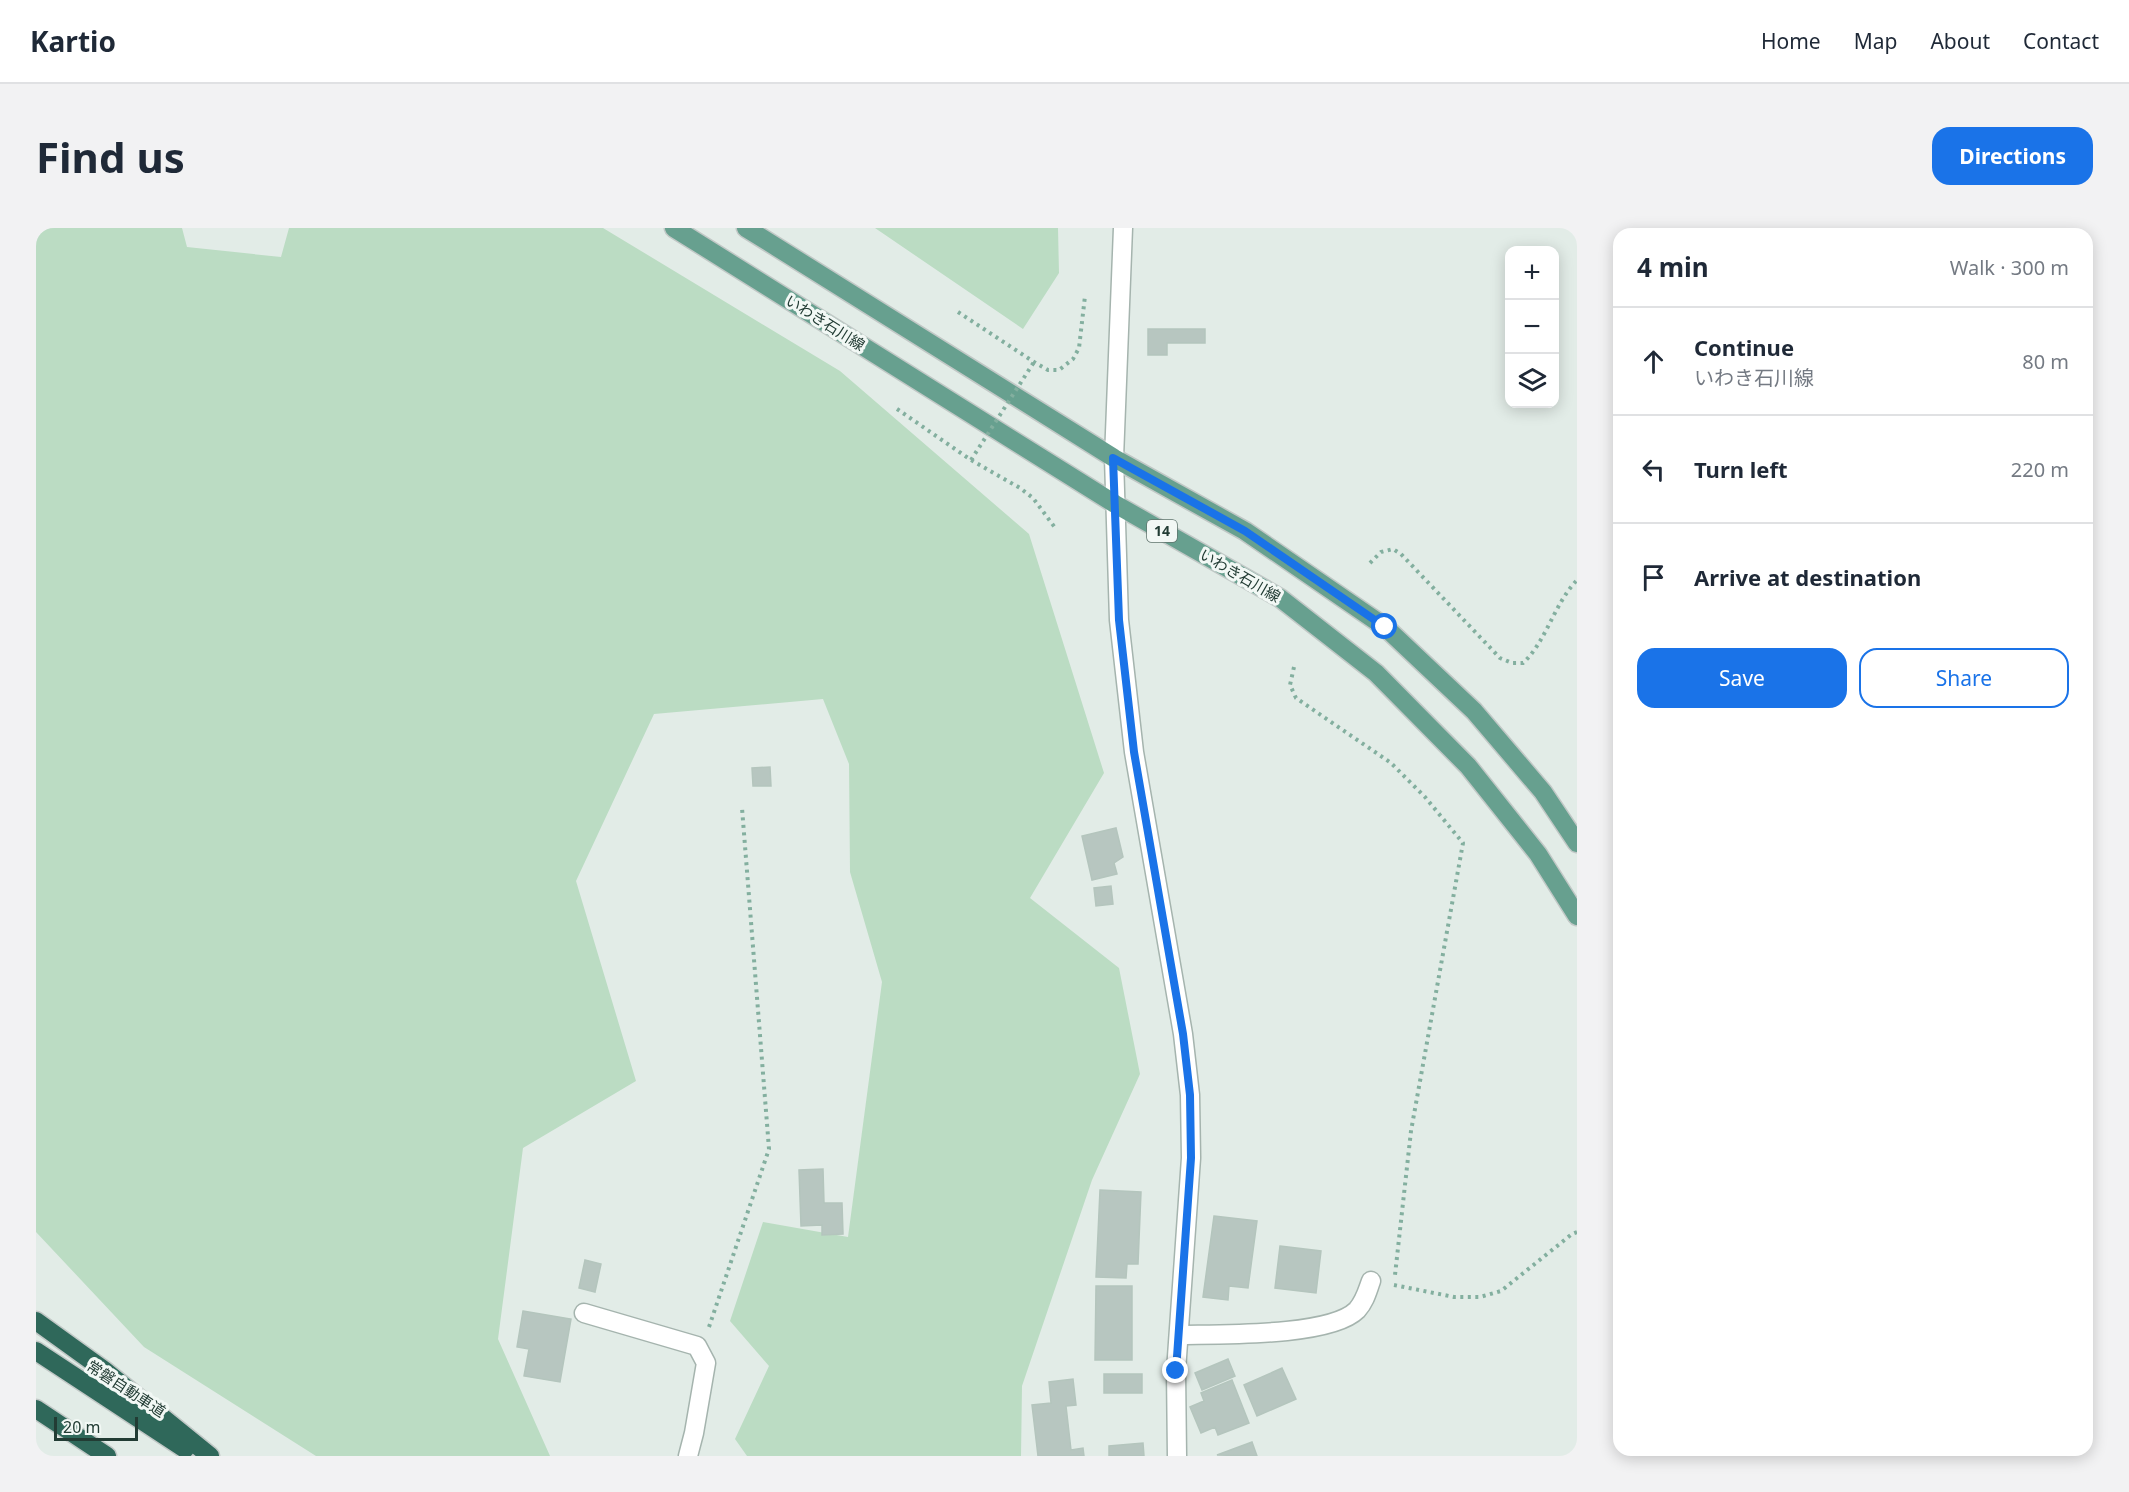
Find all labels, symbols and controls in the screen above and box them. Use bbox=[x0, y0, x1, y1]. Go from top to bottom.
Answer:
text: Kartio bbox=[30, 22, 116, 60]
text: Home bbox=[1761, 27, 1821, 55]
text: Map bbox=[1854, 27, 1897, 55]
text: About bbox=[1930, 27, 1990, 55]
text: Contact bbox=[2023, 27, 2099, 55]
button: Directions bbox=[1932, 127, 2093, 185]
text: Find us bbox=[36, 128, 185, 185]
map controls bbox=[1505, 246, 1559, 408]
button: + bbox=[1505, 246, 1559, 300]
text: 4 min bbox=[1637, 249, 1709, 285]
text: Walk · 300 m bbox=[1950, 254, 2069, 281]
street label: いわき石川線 bbox=[782, 290, 869, 354]
button: − bbox=[1505, 300, 1559, 354]
text: Continue bbox=[1694, 332, 1794, 362]
icon: ahead bbox=[1637, 345, 1670, 378]
text: 80 m bbox=[2022, 348, 2069, 375]
button: layers bbox=[1505, 354, 1559, 408]
text: いわき石川線 bbox=[1694, 364, 1814, 391]
icon: left bbox=[1637, 453, 1670, 486]
text: Turn left bbox=[1694, 454, 1788, 484]
text: 220 m bbox=[2011, 456, 2069, 483]
road number: 14 bbox=[1147, 520, 1177, 542]
street label: いわき石川線 bbox=[1197, 544, 1284, 606]
icon: arrive bbox=[1637, 561, 1670, 594]
text: Arrive at destination bbox=[1694, 562, 1921, 592]
route start bbox=[1371, 613, 1397, 639]
button: Save bbox=[1637, 648, 1847, 708]
button: Share bbox=[1859, 648, 2069, 708]
street label: 常磐自動車道 bbox=[83, 1355, 170, 1421]
route end bbox=[1162, 1357, 1188, 1383]
scale bar bbox=[54, 1414, 138, 1442]
text: 20 m bbox=[63, 1416, 100, 1438]

